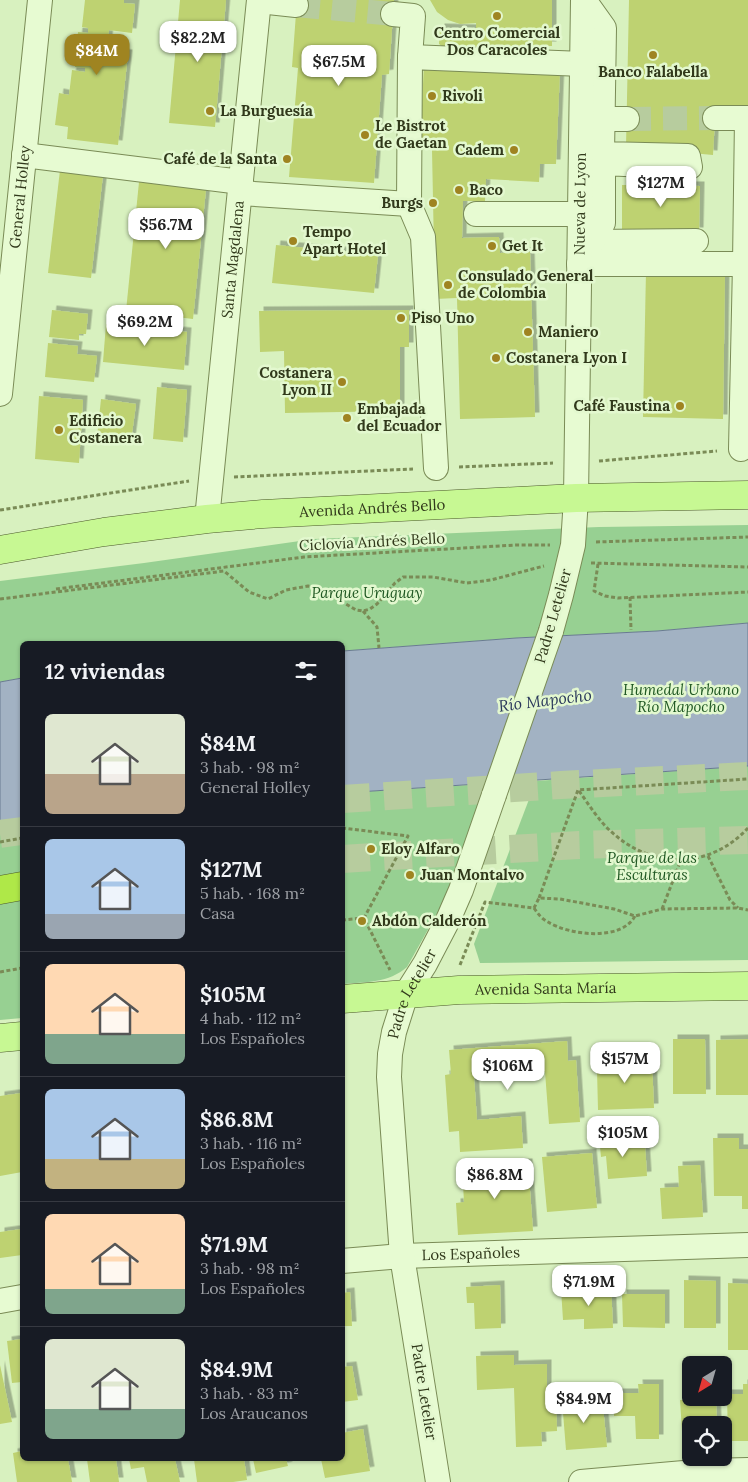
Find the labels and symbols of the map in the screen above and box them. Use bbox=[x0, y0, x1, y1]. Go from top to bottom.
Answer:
marker: Centro Comercial Dos Caracoles bbox=[491, 10, 503, 22]
pin: $82.2M bbox=[157, 20, 239, 63]
place label: Centro Comercial Dos Caracoles bbox=[434, 23, 561, 59]
pin: $84M bbox=[67, 34, 127, 76]
pin: $67.5M bbox=[298, 44, 380, 87]
marker: Banco Falabella bbox=[647, 49, 659, 61]
place label: Banco Falabella bbox=[598, 62, 708, 81]
place label: Rivoli bbox=[442, 86, 483, 105]
marker: Rivoli bbox=[426, 90, 438, 102]
place label: La Burguesía bbox=[220, 101, 313, 120]
marker: La Burguesía bbox=[204, 105, 216, 117]
place label: Le Bistrot de Gaetan bbox=[375, 116, 447, 152]
marker: Le Bistrot de Gaetan bbox=[359, 129, 371, 141]
place label: Cadem bbox=[455, 140, 504, 159]
marker: Cadem bbox=[508, 144, 520, 156]
street label: General Holley bbox=[5, 145, 34, 249]
place label: Café de la Santa bbox=[164, 149, 277, 168]
street label: Nueva de Lyon bbox=[569, 152, 590, 255]
marker: Café de la Santa bbox=[281, 153, 293, 165]
pin: $127M bbox=[626, 166, 696, 208]
place label: Baco bbox=[469, 180, 504, 199]
marker: Baco bbox=[453, 184, 465, 196]
place label: Burgs bbox=[381, 193, 423, 212]
marker: Burgs bbox=[427, 197, 439, 209]
street label: Santa Magdalena bbox=[217, 199, 248, 319]
pin: $56.7M bbox=[125, 208, 207, 250]
place label: Tempo Apart Hotel bbox=[303, 222, 386, 258]
marker: Tempo Apart Hotel bbox=[287, 235, 299, 247]
place label: Get It bbox=[502, 236, 544, 255]
marker: Get It bbox=[486, 240, 498, 252]
place label: Consulado General de Colombia bbox=[458, 266, 594, 302]
marker: Consulado General de Colombia bbox=[442, 279, 454, 291]
pin: $69.2M bbox=[104, 304, 186, 347]
place label: Piso Uno bbox=[411, 308, 475, 327]
marker: Piso Uno bbox=[395, 312, 407, 324]
place label: Maniero bbox=[538, 322, 599, 341]
marker: Maniero bbox=[522, 326, 534, 338]
place label: Costanera Lyon I bbox=[506, 348, 627, 367]
marker: Costanera Lyon I bbox=[490, 352, 502, 364]
place label: Costanera Lyon II bbox=[259, 363, 332, 399]
marker: Costanera Lyon II bbox=[336, 376, 348, 388]
place label: Café Faustina bbox=[573, 396, 670, 415]
place label: Embajada del Ecuador bbox=[357, 399, 442, 435]
marker: Café Faustina bbox=[674, 400, 686, 412]
place label: Edificio Costanera bbox=[69, 411, 142, 447]
marker: Embajada del Ecuador bbox=[341, 412, 353, 424]
marker: Edificio Costanera bbox=[53, 424, 65, 436]
street label: Avenida Andrés Bello bbox=[298, 495, 446, 521]
street label: Ciclovía Andrés Bello bbox=[298, 528, 446, 555]
street label: Padre Letelier bbox=[530, 566, 575, 665]
park label: Parque Uruguay bbox=[312, 583, 422, 602]
park label: Humedal Urbano Río Mapocho bbox=[623, 680, 739, 716]
water label: Río Mapocho bbox=[497, 684, 593, 716]
place label: Eloy Alfaro bbox=[381, 839, 460, 858]
marker: Eloy Alfaro bbox=[365, 843, 377, 855]
park label: Parque de las Esculturas bbox=[607, 848, 697, 884]
place label: Juan Montalvo bbox=[420, 865, 525, 884]
marker: Juan Montalvo bbox=[404, 869, 416, 881]
place label: Abdón Calderón bbox=[372, 911, 487, 930]
marker: Abdón Calderón bbox=[356, 915, 368, 927]
street label: Padre Letelier bbox=[383, 945, 441, 1040]
street label: Avenida Santa María bbox=[474, 978, 617, 999]
pin: $157M bbox=[590, 1042, 660, 1084]
pin: $106M bbox=[473, 1048, 543, 1091]
pin: $105M bbox=[588, 1116, 658, 1158]
pin: $86.8M bbox=[454, 1158, 536, 1200]
street label: Los Españoles bbox=[421, 1242, 520, 1264]
pin: $71.9M bbox=[548, 1264, 630, 1307]
street label: Padre Letelier bbox=[407, 1342, 442, 1442]
north arrow bbox=[682, 1356, 732, 1406]
pin: $84.9M bbox=[543, 1382, 625, 1424]

